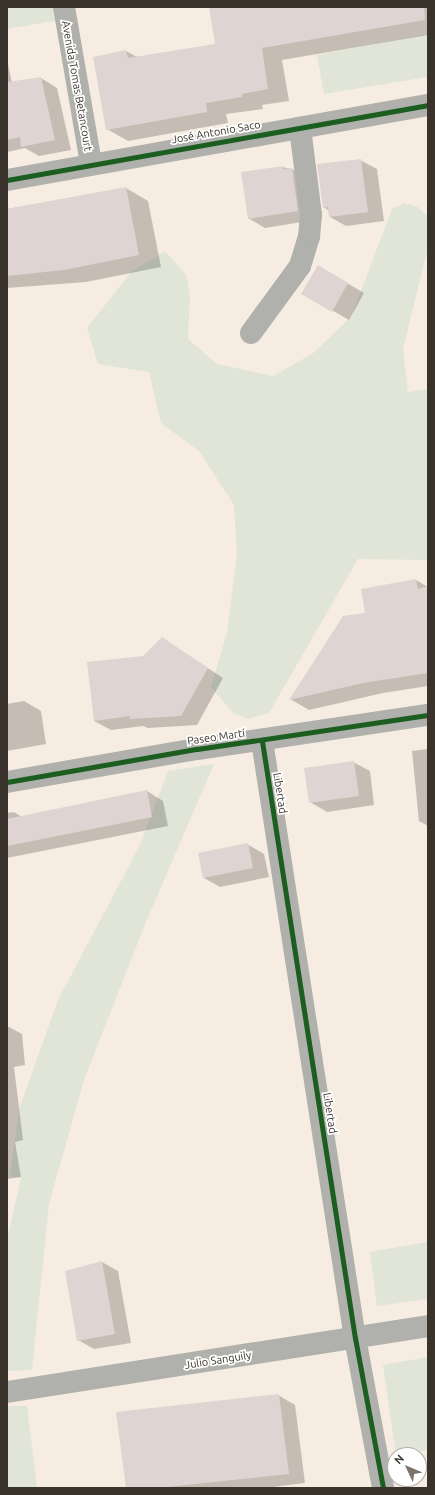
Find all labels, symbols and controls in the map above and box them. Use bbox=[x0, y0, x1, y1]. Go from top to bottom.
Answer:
street label: Avenida Tomas Betancourt bbox=[59, 20, 95, 152]
street label: José Antonio Saco bbox=[170, 118, 262, 146]
street label: Paseo Martí bbox=[186, 726, 246, 748]
street label: Libertad bbox=[270, 772, 290, 814]
street label: Libertad bbox=[320, 1092, 340, 1134]
street label: Julio Sanguily bbox=[184, 1348, 252, 1372]
north arrow bbox=[387, 1447, 427, 1487]
text: N bbox=[392, 1452, 406, 1466]

